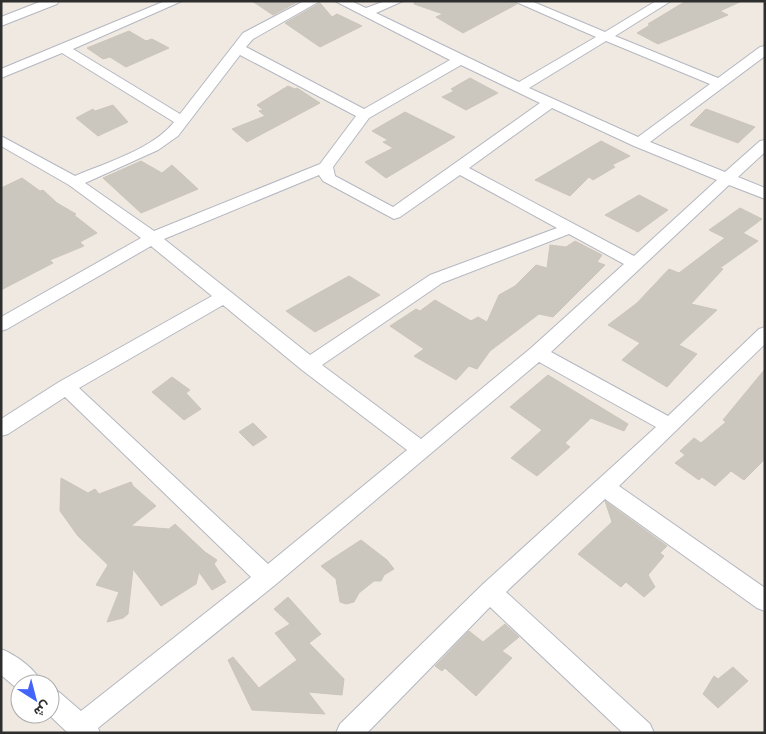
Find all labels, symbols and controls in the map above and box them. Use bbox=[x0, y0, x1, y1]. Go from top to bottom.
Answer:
north arrow bbox=[10, 674, 60, 724]
text: ش bbox=[30, 697, 55, 722]

